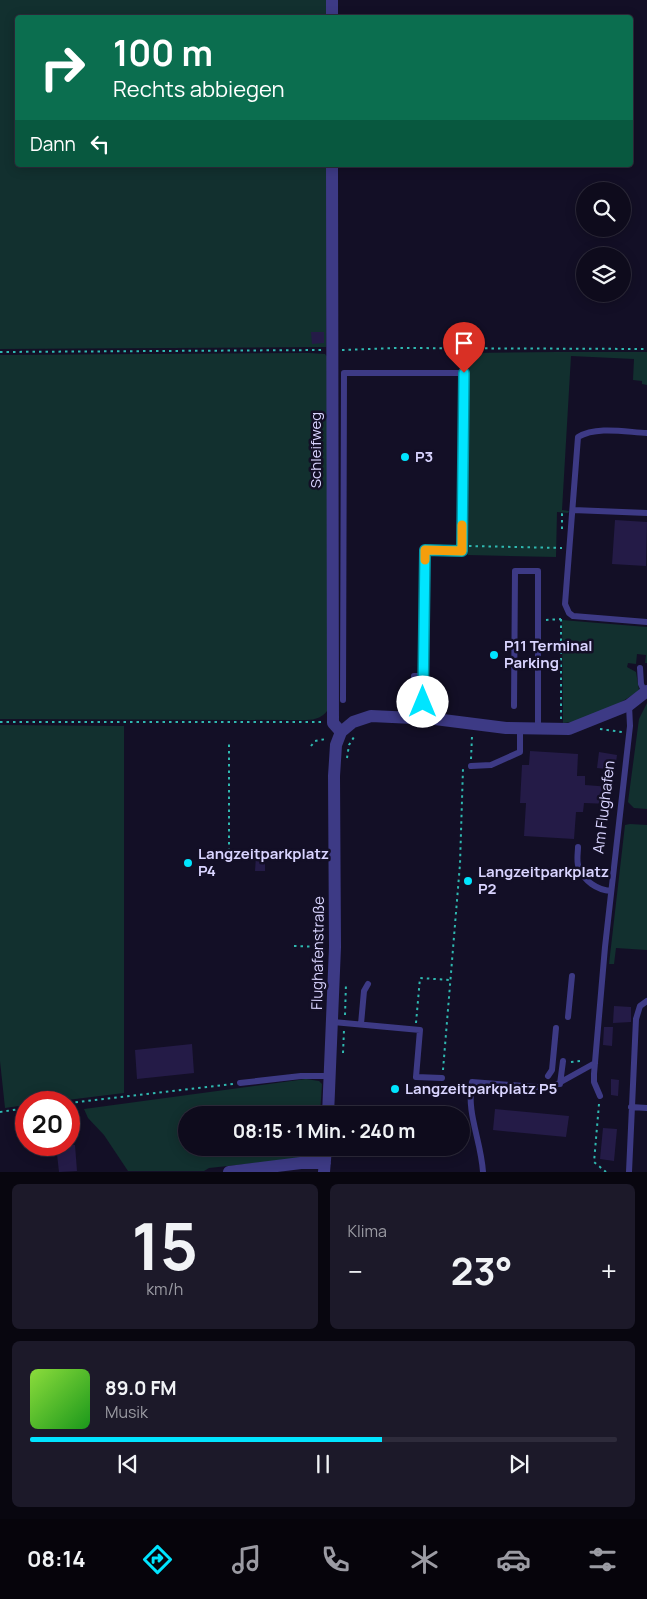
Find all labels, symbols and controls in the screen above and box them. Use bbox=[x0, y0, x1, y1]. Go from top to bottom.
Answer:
text: 100 m bbox=[113, 29, 213, 77]
icon: right bbox=[30, 35, 95, 100]
text: Rechts abbiegen bbox=[113, 74, 285, 104]
icon: left bbox=[86, 130, 114, 158]
text: Dann bbox=[30, 131, 76, 157]
map controls bbox=[576, 182, 631, 302]
button: search bbox=[576, 182, 631, 237]
button: layers bbox=[576, 247, 631, 302]
pin bbox=[443, 322, 485, 373]
icon: arrive bbox=[450, 329, 478, 357]
street label: Schleifweg bbox=[305, 412, 326, 488]
place label: P3 bbox=[415, 446, 433, 467]
marker: P3 bbox=[399, 451, 411, 463]
place label: P11 Terminal Parking bbox=[504, 635, 593, 673]
marker: P11 Terminal Parking bbox=[488, 649, 500, 661]
position arrow bbox=[396, 675, 448, 727]
street label: Am Flughafen bbox=[587, 759, 620, 855]
place label: Langzeitparkplatz P4 bbox=[198, 843, 329, 881]
marker: Langzeitparkplatz P4 bbox=[182, 857, 194, 869]
place label: Langzeitparkplatz P2 bbox=[478, 861, 609, 899]
marker: Langzeitparkplatz P2 bbox=[462, 875, 474, 887]
street label: Flughafenstraße bbox=[306, 896, 329, 1010]
place label: Langzeitparkplatz P5 bbox=[405, 1078, 557, 1099]
marker: Langzeitparkplatz P5 bbox=[389, 1083, 401, 1095]
speed limit sign: 20 bbox=[15, 1091, 80, 1156]
text: 08:15 · 1 Min. · 240 m bbox=[233, 1118, 415, 1144]
text: 15 bbox=[131, 1201, 198, 1290]
text: Klima bbox=[348, 1220, 387, 1242]
text: 23° bbox=[451, 1244, 513, 1296]
text: − bbox=[348, 1252, 363, 1290]
text: + bbox=[601, 1252, 617, 1290]
text: km/h bbox=[146, 1278, 183, 1300]
text: 89.0 FM bbox=[105, 1375, 177, 1401]
text: Musik bbox=[105, 1401, 148, 1423]
icon: previous bbox=[114, 1450, 142, 1478]
icon: pause bbox=[309, 1450, 337, 1478]
icon: next bbox=[505, 1450, 533, 1478]
icon: directions bbox=[140, 1542, 175, 1577]
icon: music bbox=[229, 1542, 264, 1577]
icon: phone bbox=[318, 1542, 353, 1577]
icon: climate bbox=[407, 1542, 442, 1577]
icon: car bbox=[496, 1542, 531, 1577]
icon: filters bbox=[585, 1542, 620, 1577]
text: 08:14 bbox=[27, 1544, 86, 1574]

